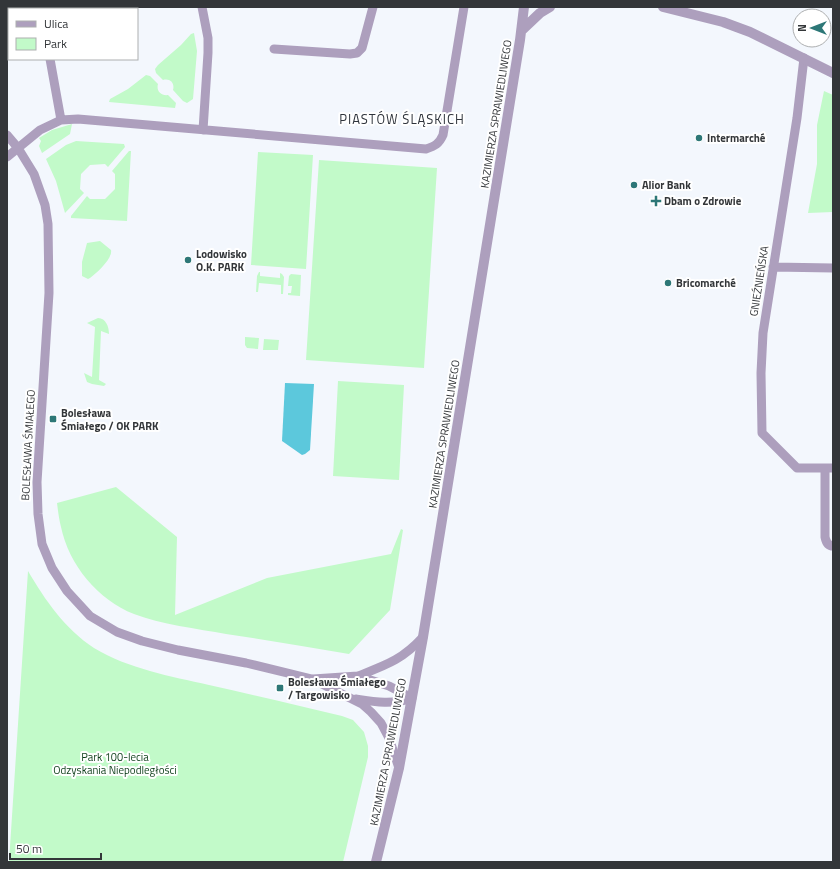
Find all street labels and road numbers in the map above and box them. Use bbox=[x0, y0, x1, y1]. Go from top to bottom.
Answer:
street label: KAZIMIERZA SPRAWIEDLIWEGO bbox=[476, 39, 516, 189]
street label: GNIEŹNIEŃSKA bbox=[746, 244, 773, 317]
street label: KAZIMIERZA SPRAWIEDLIWEGO bbox=[424, 359, 464, 509]
street label: BOLESŁAWA ŚMIAŁEGO bbox=[17, 389, 39, 501]
street label: KAZIMIERZA SPRAWIEDLIWEGO bbox=[366, 677, 410, 827]

